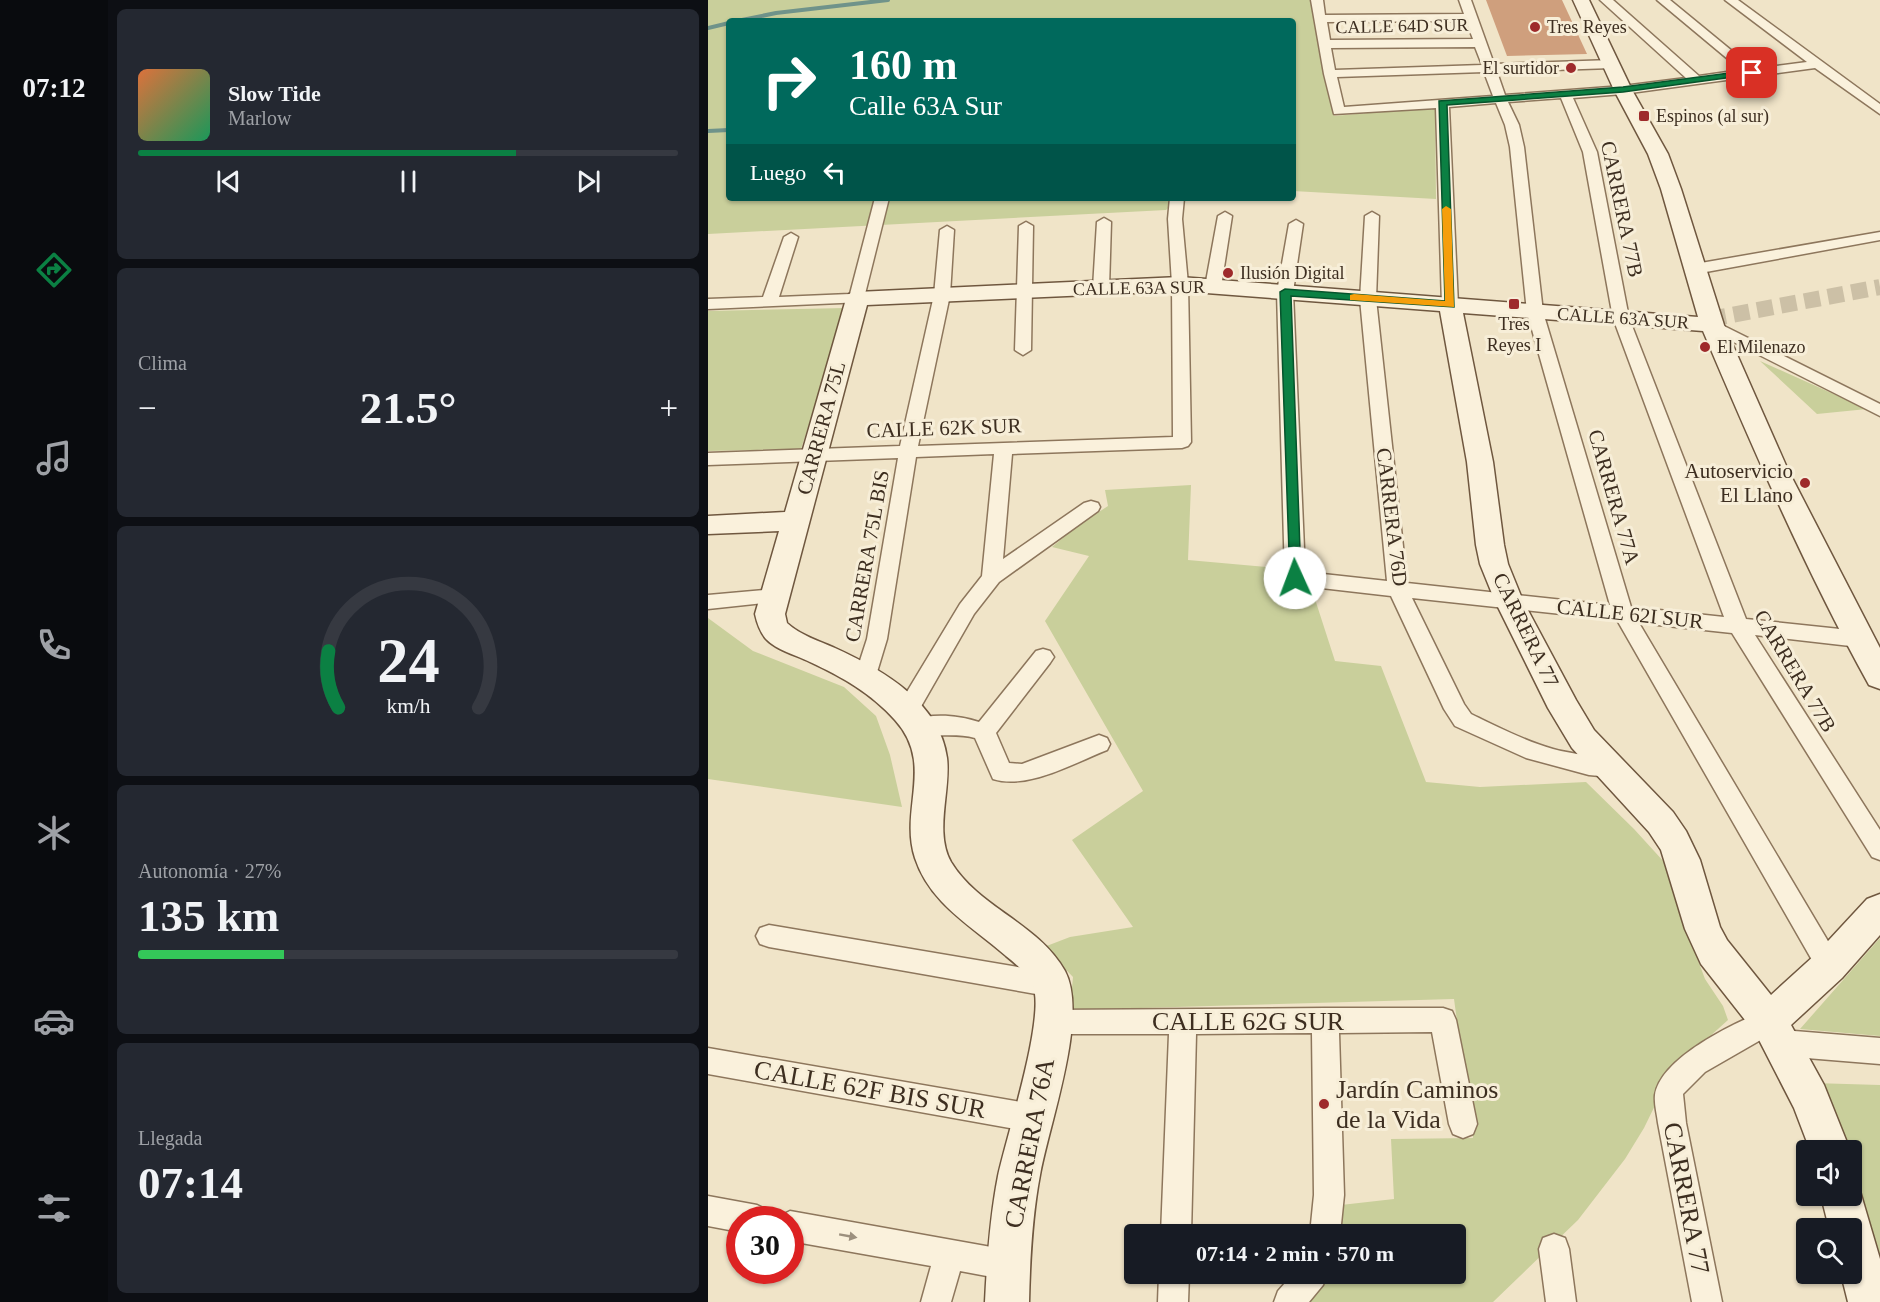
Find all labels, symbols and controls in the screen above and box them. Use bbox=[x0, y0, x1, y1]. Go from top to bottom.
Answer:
street label: CALLE 64D SUR bbox=[1335, 15, 1469, 37]
place label: Tres Reyes bbox=[1547, 17, 1627, 37]
marker: Tres Reyes bbox=[1528, 20, 1542, 34]
icon: right bbox=[750, 42, 828, 120]
text: 160 m bbox=[849, 42, 958, 88]
pin bbox=[1726, 47, 1777, 98]
icon: arrive bbox=[1735, 56, 1768, 89]
place label: El surtidor bbox=[1483, 58, 1559, 78]
marker: El surtidor bbox=[1564, 61, 1578, 75]
text: 07:12 bbox=[23, 73, 86, 103]
text: Slow Tide bbox=[228, 81, 321, 106]
text: Calle 63A Sur bbox=[849, 91, 1002, 121]
place label: Espinos (al sur) bbox=[1656, 106, 1769, 127]
text: Marlow bbox=[228, 107, 291, 129]
marker: Espinos (al sur) bbox=[1637, 109, 1651, 123]
street label: CARRERA 77B bbox=[1596, 139, 1648, 279]
icon: left bbox=[818, 156, 851, 189]
text: Luego bbox=[750, 160, 806, 185]
icon: previous bbox=[212, 165, 245, 198]
icon: pause bbox=[392, 165, 425, 198]
icon: next bbox=[572, 165, 605, 198]
icon: directions bbox=[33, 249, 75, 291]
place label: Ilusión Digital bbox=[1240, 263, 1345, 283]
marker: Ilusión Digital bbox=[1221, 266, 1235, 280]
street label: CALLE 63A SUR bbox=[1073, 277, 1205, 299]
marker: Tres Reyes I bbox=[1507, 297, 1521, 311]
street label: CALLE 63A SUR bbox=[1556, 303, 1690, 333]
place label: Tres Reyes I bbox=[1487, 314, 1541, 355]
place label: El Milenazo bbox=[1717, 337, 1805, 357]
marker: El Milenazo bbox=[1698, 340, 1712, 354]
text: Clima bbox=[138, 352, 187, 374]
street label: CARRERA 75L bbox=[792, 359, 850, 497]
text: 21.5° bbox=[360, 383, 456, 433]
text: − bbox=[138, 390, 157, 426]
text: + bbox=[659, 390, 678, 426]
street label: CALLE 62K SUR bbox=[866, 413, 1022, 443]
street label: CARRERA 77A bbox=[1583, 427, 1645, 568]
icon: music bbox=[33, 437, 75, 479]
street label: CARRERA 76D bbox=[1372, 446, 1412, 588]
place label: Autoservicio El Llano bbox=[1685, 459, 1793, 507]
street label: CARRERA 75L BIS bbox=[840, 468, 894, 644]
marker: Autoservicio El Llano bbox=[1798, 476, 1812, 490]
position arrow bbox=[1263, 546, 1327, 610]
street label: CARRERA 77 bbox=[1488, 569, 1564, 691]
street label: CALLE 62I SUR bbox=[1556, 594, 1704, 634]
street label: CARRERA 77B bbox=[1749, 606, 1841, 736]
icon: phone bbox=[33, 624, 75, 666]
text: 24 bbox=[377, 626, 439, 695]
text: km/h bbox=[386, 694, 430, 718]
icon: climate bbox=[33, 812, 75, 854]
text: Autonomía · 27% bbox=[138, 860, 281, 882]
text: 135 km bbox=[138, 891, 279, 941]
icon: car bbox=[33, 1000, 75, 1042]
street label: CALLE 62G SUR bbox=[1152, 1007, 1345, 1036]
street label: CALLE 62F BIS SUR bbox=[752, 1055, 989, 1124]
street label: CARRERA 76A bbox=[999, 1055, 1060, 1231]
place label: Jardín Caminos de la Vida bbox=[1336, 1075, 1499, 1134]
marker: Jardín Caminos de la Vida bbox=[1317, 1097, 1331, 1111]
street label: CARRERA 77 bbox=[1658, 1120, 1715, 1276]
text: Llegada bbox=[138, 1127, 202, 1149]
map controls bbox=[1796, 1140, 1862, 1284]
button: sound bbox=[1796, 1140, 1862, 1206]
text: 07:14 bbox=[138, 1158, 243, 1208]
icon: filters bbox=[33, 1187, 75, 1229]
speed limit sign: 30 bbox=[726, 1206, 804, 1284]
button: search bbox=[1796, 1218, 1862, 1284]
one-way arrow bbox=[839, 1232, 858, 1241]
text: 07:14 · 2 min · 570 m bbox=[1196, 1241, 1394, 1266]

